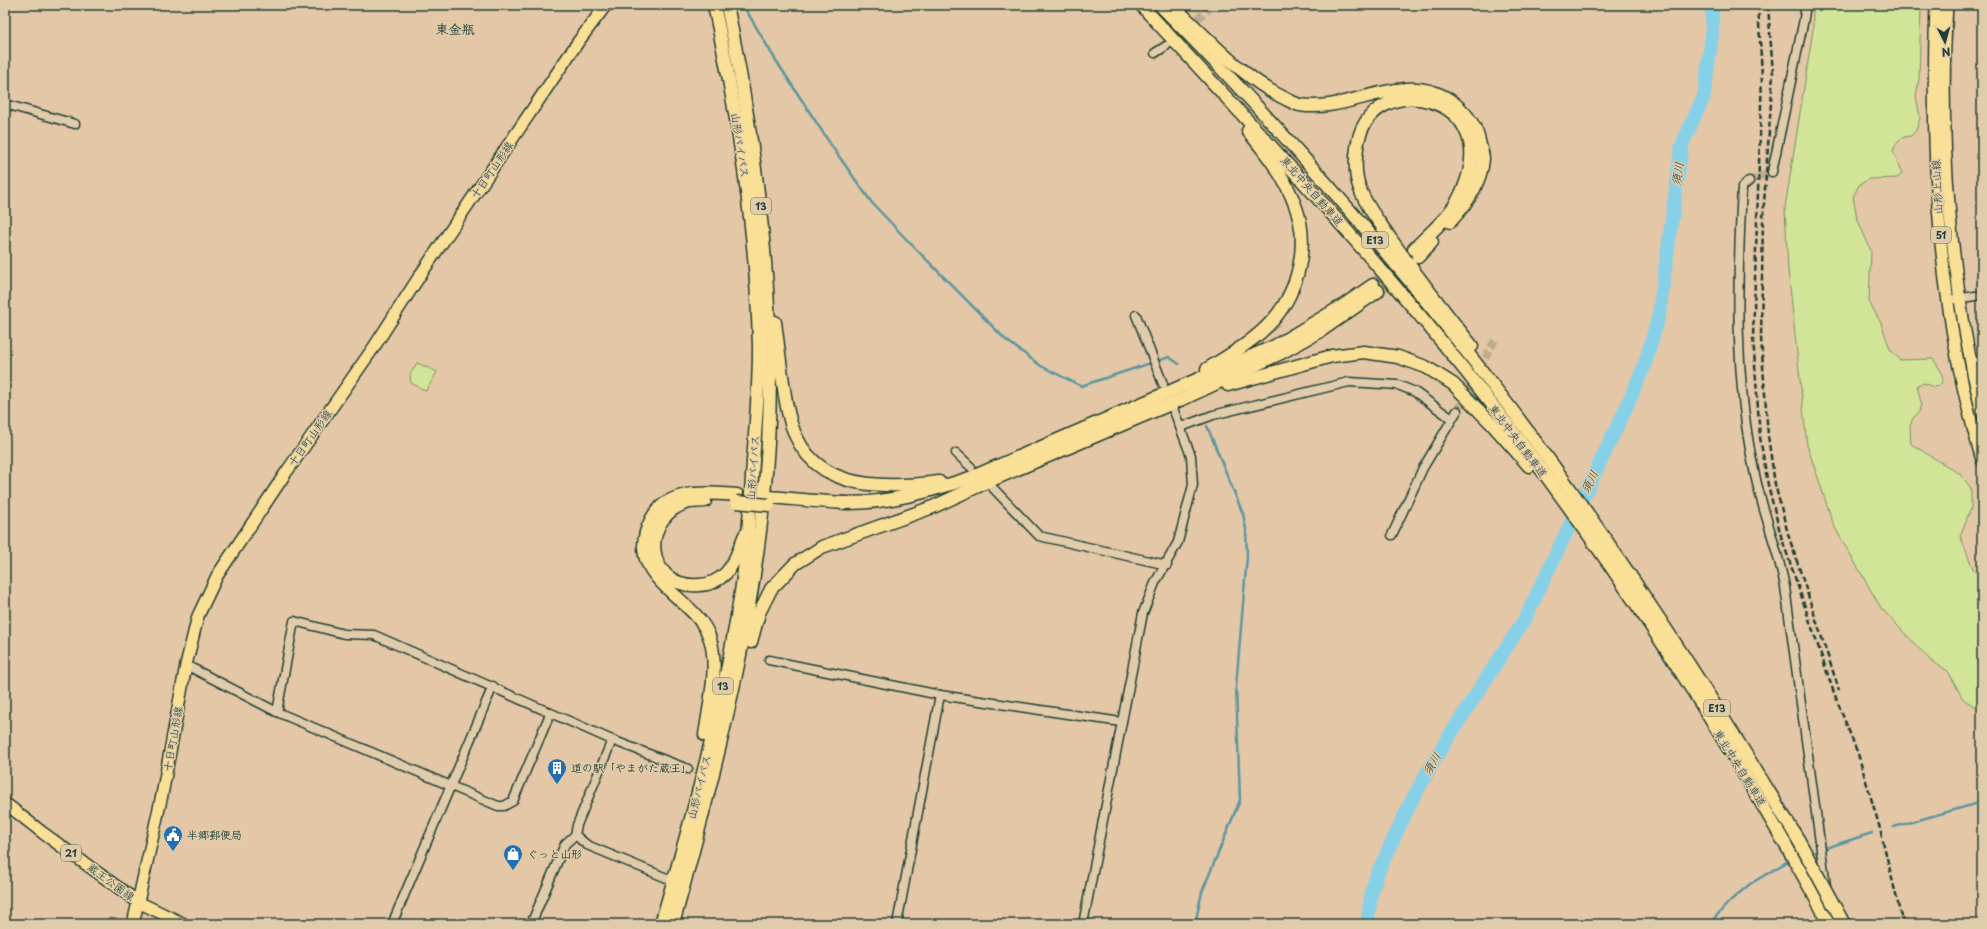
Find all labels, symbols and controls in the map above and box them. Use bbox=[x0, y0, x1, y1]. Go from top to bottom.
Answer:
district label: 東金瓶 bbox=[435, 19, 475, 38]
north arrow bbox=[1925, 22, 1965, 62]
text: N bbox=[1941, 44, 1951, 61]
street label: 山形バイパス bbox=[727, 111, 754, 179]
street label: 十日町山形線 bbox=[466, 138, 517, 202]
street label: 東北中央自動車道 bbox=[1277, 152, 1348, 229]
street label: 山形上山線 bbox=[1927, 159, 1946, 215]
water label: 須川 bbox=[1666, 161, 1688, 187]
road number: 13 bbox=[751, 198, 771, 214]
road number: 51 bbox=[1931, 227, 1951, 243]
road number: E13 bbox=[1362, 232, 1388, 248]
street label: 東北中央自動車道 bbox=[1485, 400, 1552, 481]
street label: 十日町山形線 bbox=[284, 406, 335, 470]
street label: 山形バイパス bbox=[742, 435, 763, 501]
water label: 須川 bbox=[1576, 467, 1602, 496]
road number: 13 bbox=[713, 678, 733, 694]
road number: E13 bbox=[1704, 700, 1730, 716]
street label: 十日町山形線 bbox=[158, 705, 187, 773]
street label: 東北中央自動車道 bbox=[1710, 726, 1771, 810]
water label: 須川 bbox=[1417, 749, 1445, 778]
street label: 山形バイパス bbox=[682, 753, 715, 821]
building icon: 道の駅「やまがた蔵王」 bbox=[546, 757, 568, 785]
place label: 道の駅「やまがた蔵王」 bbox=[571, 759, 692, 776]
public building icon: 半郷郵便局 bbox=[162, 824, 184, 852]
place label: 半郷郵便局 bbox=[187, 826, 242, 843]
shop icon: ぐっと山形 bbox=[502, 843, 524, 871]
road number: 21 bbox=[61, 845, 81, 861]
place label: ぐっと山形 bbox=[527, 845, 582, 862]
street label: 蔵王公園線 bbox=[84, 859, 139, 905]

